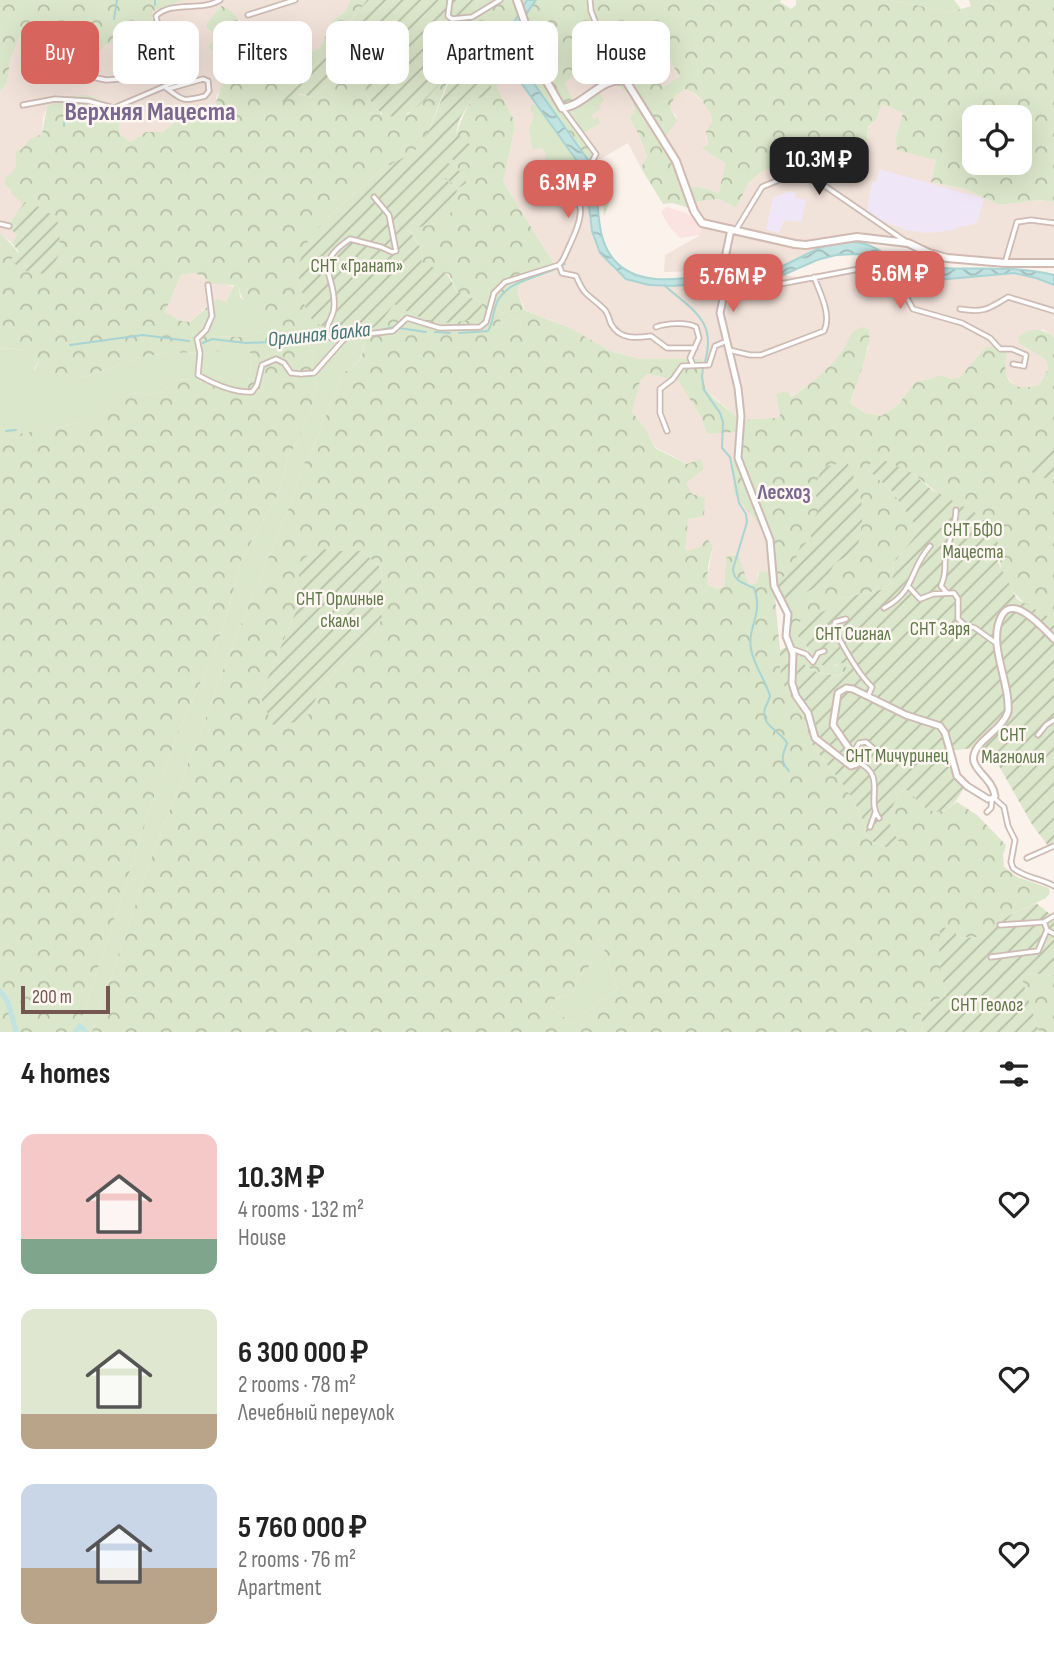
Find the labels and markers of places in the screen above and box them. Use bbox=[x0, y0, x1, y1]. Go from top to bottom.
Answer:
pin: 10.3M ₽ bbox=[754, 138, 884, 197]
pin: 6.3M ₽ bbox=[511, 160, 625, 220]
pin: 5.6M ₽ bbox=[843, 252, 957, 311]
pin: 5.76M ₽ bbox=[668, 254, 798, 314]

